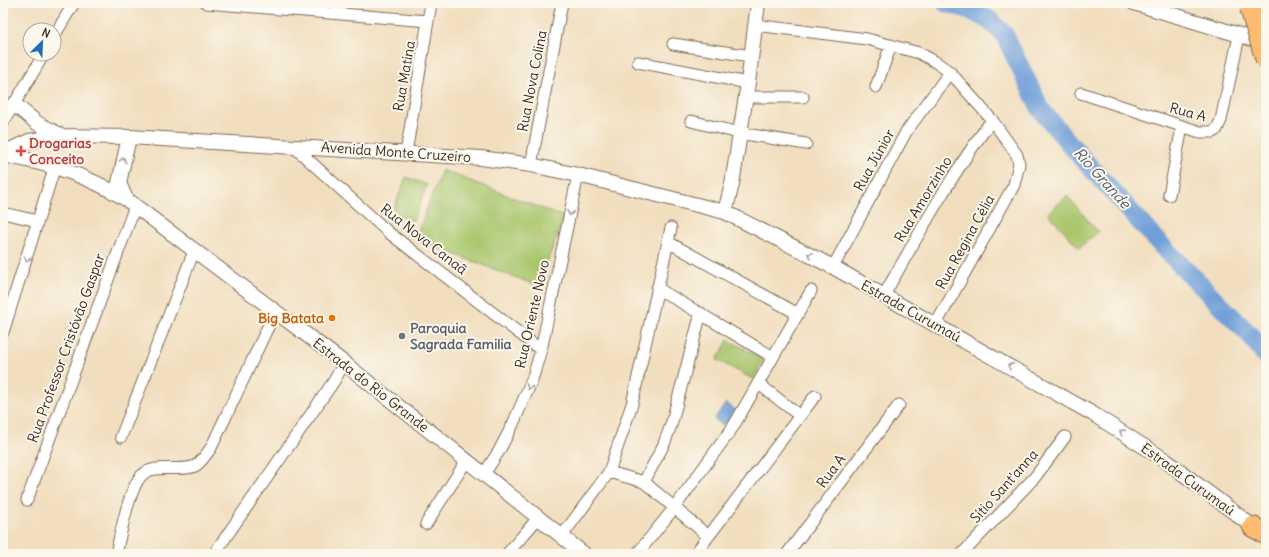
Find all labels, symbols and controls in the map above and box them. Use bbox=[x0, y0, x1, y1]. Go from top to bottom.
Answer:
north arrow bbox=[22, 22, 62, 62]
text: N bbox=[40, 25, 52, 41]
street label: Rua Nova Colina bbox=[513, 29, 551, 133]
street label: Rua Matina bbox=[389, 39, 419, 113]
street label: Rua A bbox=[1168, 98, 1208, 126]
street label: Rua Júnior bbox=[850, 125, 899, 194]
place label: Drogarias Conceito bbox=[29, 134, 92, 168]
street label: Avenida Monte Cruzeiro bbox=[320, 138, 472, 166]
water label: Rio Grande bbox=[1070, 143, 1135, 213]
marker: Drogarias Conceito bbox=[16, 146, 26, 156]
street label: Rua Amorzinho bbox=[890, 153, 956, 245]
one-way arrow bbox=[118, 157, 126, 163]
street label: Rua Regina Célia bbox=[932, 192, 998, 292]
street label: Rua Nova Canaã bbox=[377, 200, 471, 278]
one-way arrow bbox=[566, 210, 574, 216]
street label: Rua Professor Cristóvão Gaspar bbox=[23, 250, 109, 445]
one-way arrow bbox=[807, 253, 815, 260]
one-way arrow bbox=[23, 255, 32, 262]
street label: Rua Oriente Novo bbox=[511, 258, 553, 370]
street label: Estrada Curumaú bbox=[858, 276, 964, 346]
place label: Big Batata bbox=[258, 309, 324, 327]
marker: Big Batata bbox=[327, 313, 337, 323]
place label: Paroquia Sagrada Familia bbox=[410, 319, 512, 353]
marker: Paroquia Sagrada Familia bbox=[397, 331, 407, 341]
street label: Estrada do Rio Grande bbox=[309, 334, 433, 436]
one-way arrow bbox=[1007, 363, 1014, 370]
one-way arrow bbox=[525, 384, 533, 391]
one-way arrow bbox=[1119, 429, 1126, 437]
street label: Estrada Curumaú bbox=[1137, 439, 1239, 519]
street label: Sítio Sant'anna bbox=[966, 445, 1042, 527]
street label: Rua A bbox=[813, 451, 849, 491]

